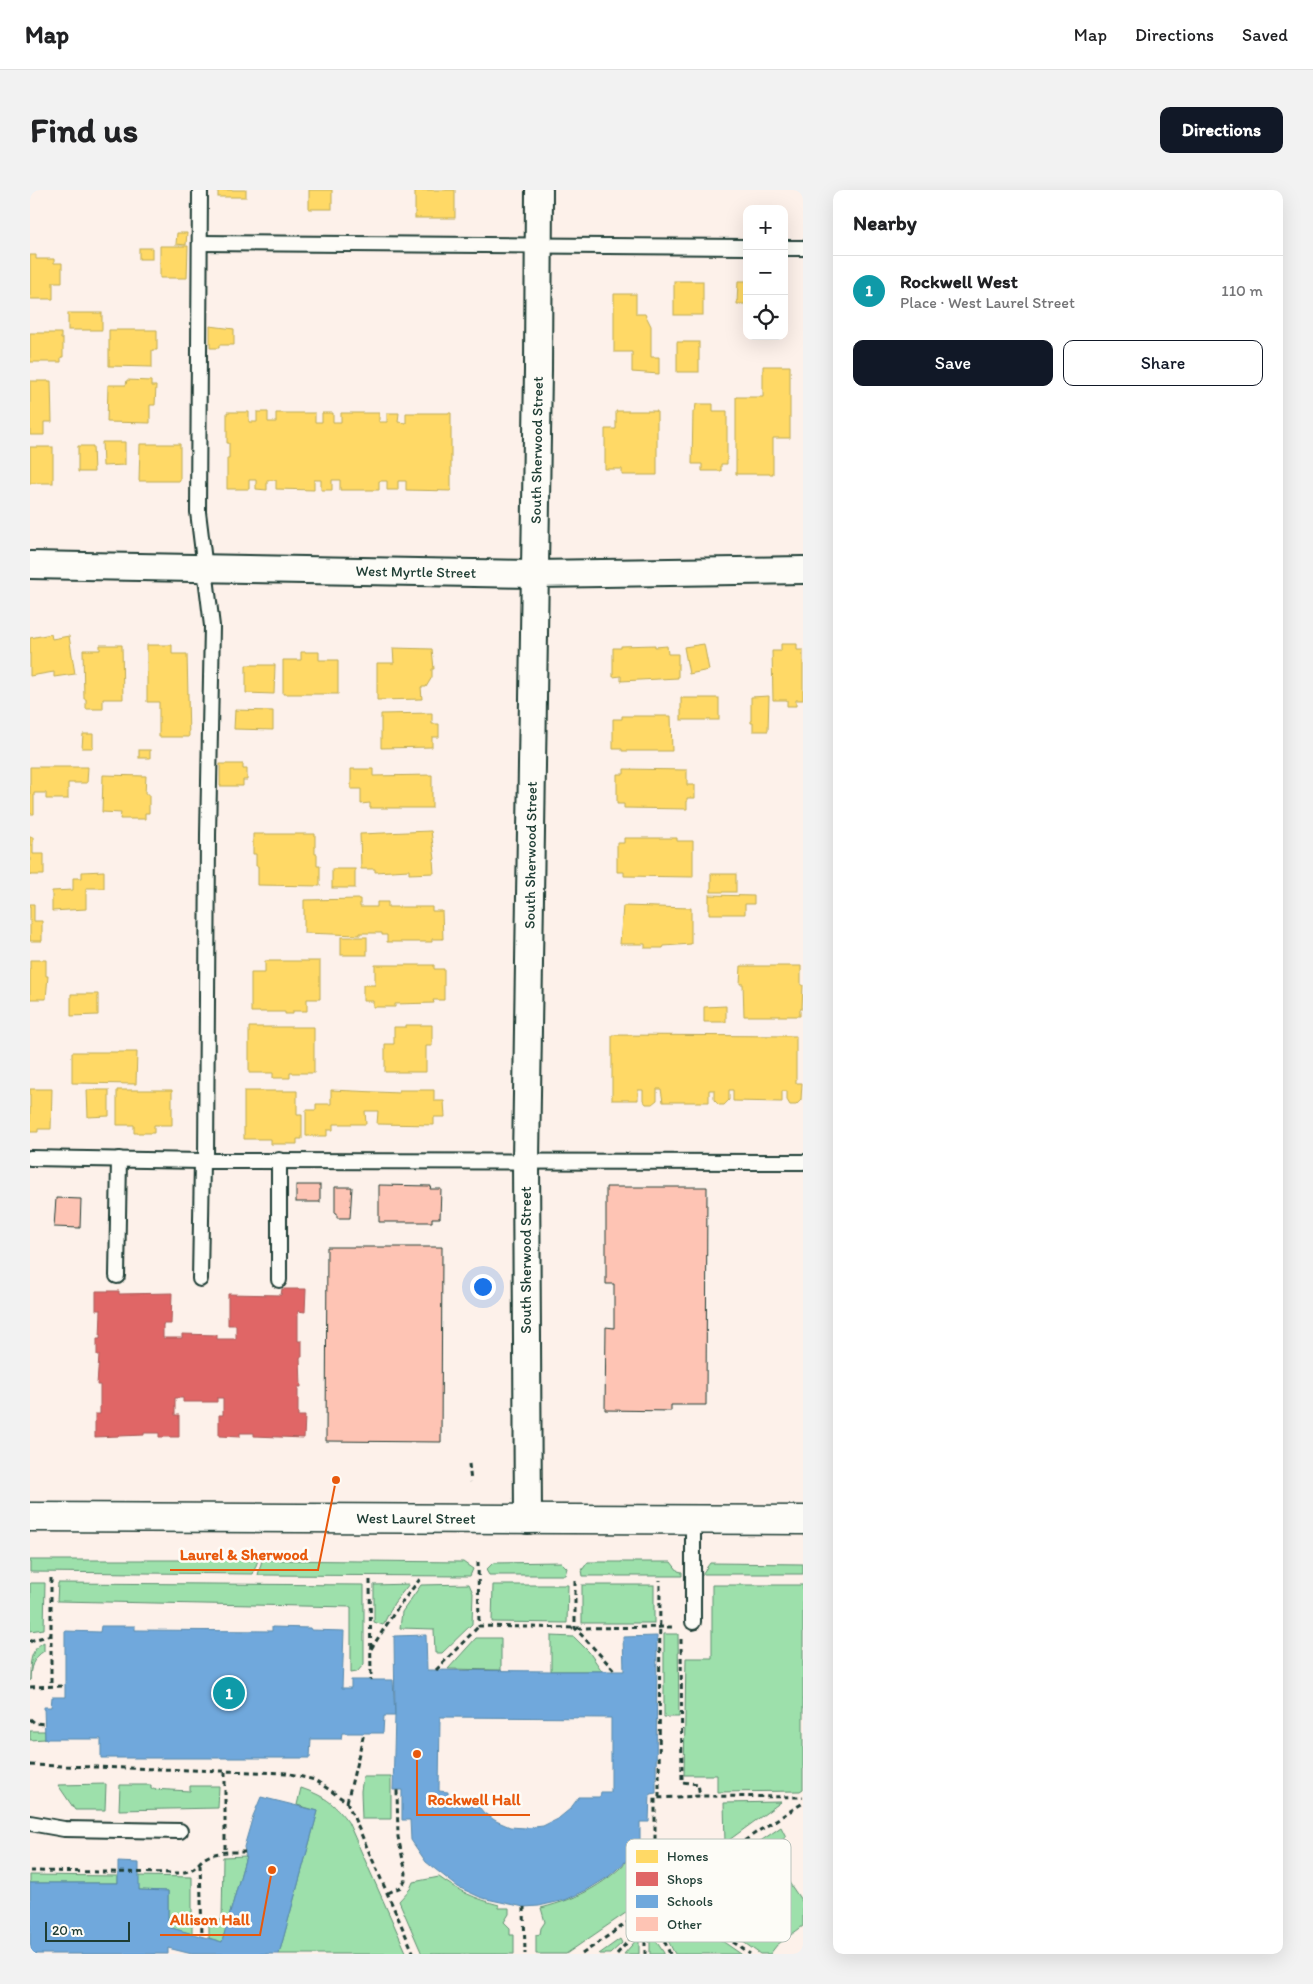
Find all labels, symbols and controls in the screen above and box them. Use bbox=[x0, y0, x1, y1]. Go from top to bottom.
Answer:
text: Map bbox=[25, 20, 69, 49]
text: Map bbox=[1074, 24, 1107, 46]
text: Directions bbox=[1135, 24, 1214, 46]
text: Saved bbox=[1242, 24, 1288, 46]
button: Directions bbox=[1160, 107, 1283, 153]
text: Find us bbox=[30, 109, 138, 151]
map controls bbox=[743, 205, 788, 340]
button: + bbox=[743, 205, 788, 250]
text: Nearby bbox=[853, 210, 917, 235]
button: − bbox=[743, 250, 788, 295]
text: Rockwell West bbox=[900, 270, 1018, 293]
text: 1 bbox=[865, 281, 873, 300]
text: 110 m bbox=[1221, 281, 1263, 300]
text: Place · West Laurel Street bbox=[900, 293, 1075, 312]
button: locate bbox=[743, 295, 788, 340]
button: Save bbox=[853, 340, 1053, 386]
button: Share bbox=[1063, 340, 1263, 386]
street label: South Sherwood Street bbox=[527, 376, 547, 524]
street label: West Myrtle Street bbox=[356, 562, 477, 582]
street label: South Sherwood Street bbox=[521, 781, 541, 929]
street label: South Sherwood Street bbox=[517, 1186, 535, 1334]
your location bbox=[470, 1274, 496, 1300]
street label: West Laurel Street bbox=[356, 1509, 476, 1528]
callout: Laurel & Sherwood bbox=[170, 1539, 318, 1570]
text: Laurel & Sherwood bbox=[180, 1545, 309, 1564]
pin: 1 bbox=[213, 1674, 245, 1712]
callout: Rockwell Hall bbox=[417, 1784, 530, 1815]
text: Rockwell Hall bbox=[427, 1790, 521, 1809]
legend bbox=[626, 1839, 791, 1942]
text: Homes bbox=[667, 1848, 709, 1865]
text: Shops bbox=[667, 1871, 703, 1888]
text: Schools bbox=[667, 1893, 713, 1910]
callout: Allison Hall bbox=[160, 1904, 260, 1935]
text: Allison Hall bbox=[169, 1910, 250, 1929]
text: Other bbox=[667, 1916, 702, 1933]
scale bar bbox=[45, 1919, 130, 1942]
text: 20 m bbox=[52, 1922, 83, 1939]

